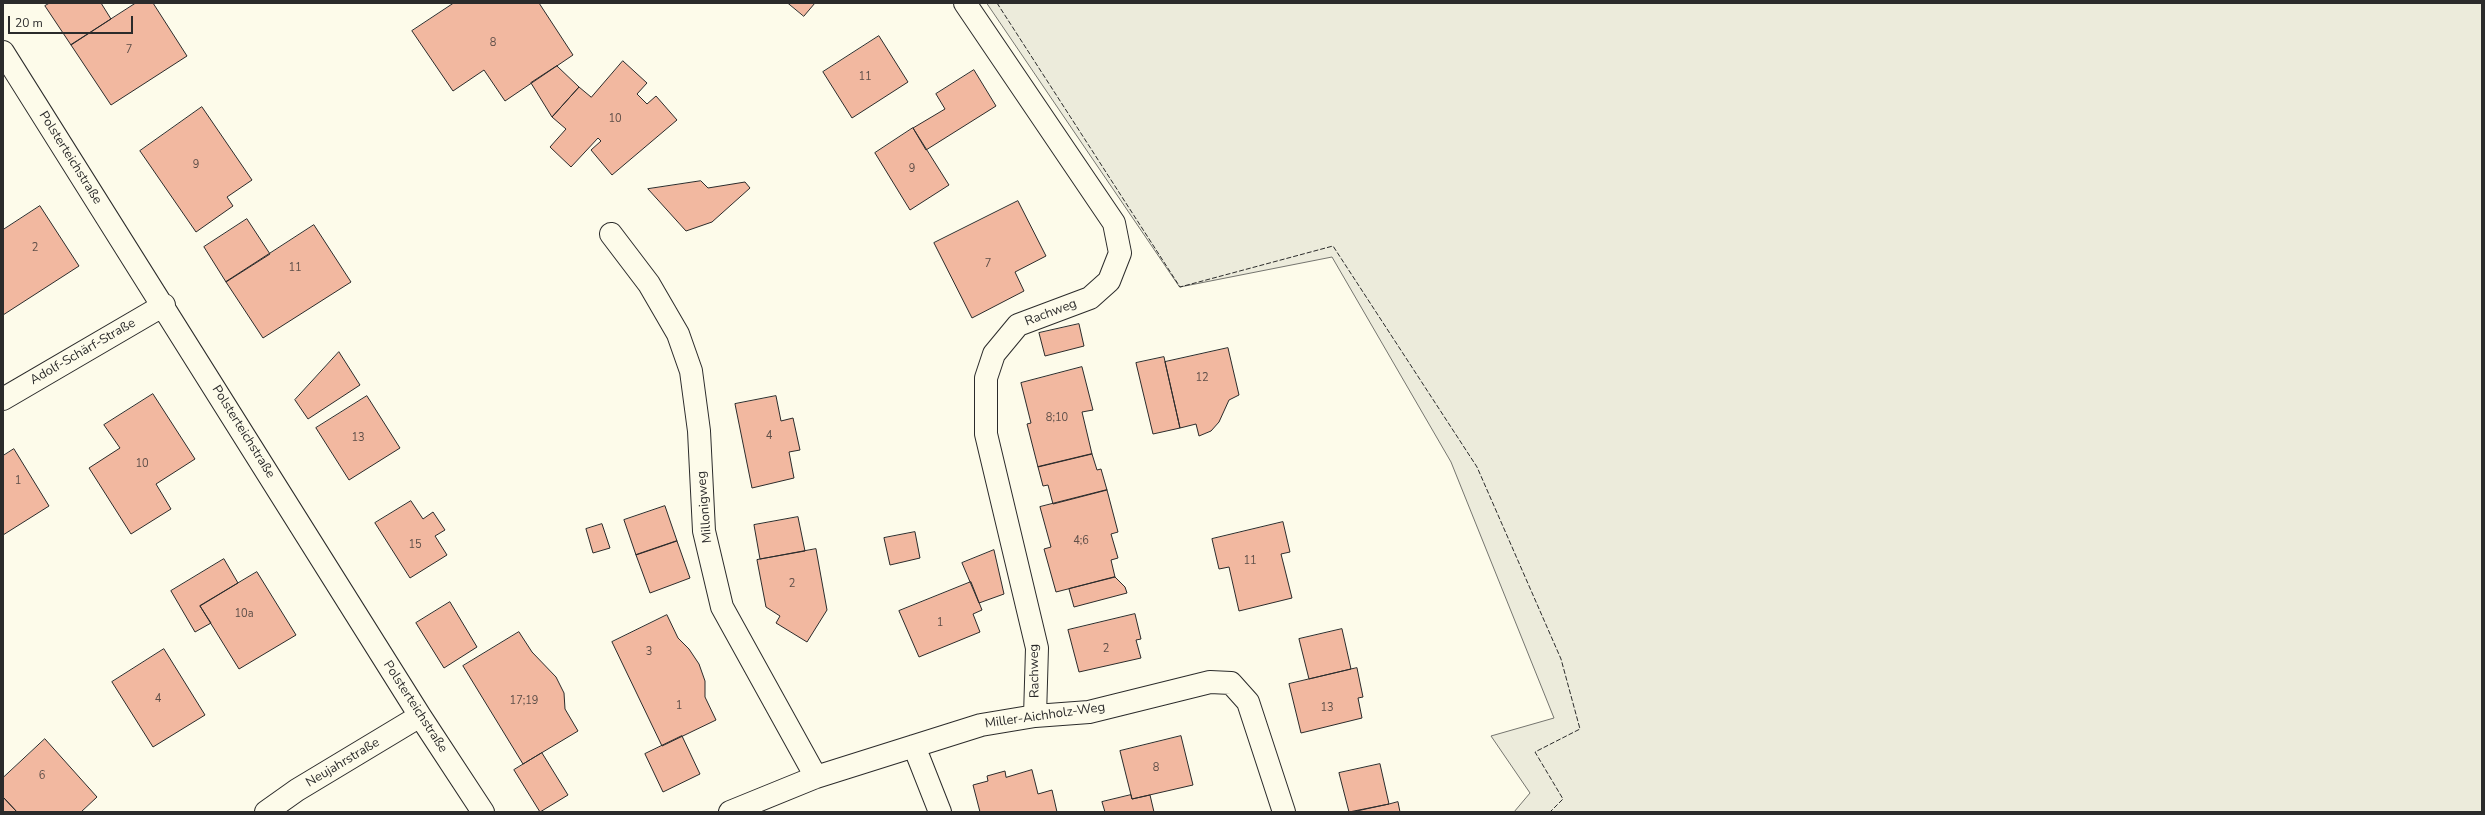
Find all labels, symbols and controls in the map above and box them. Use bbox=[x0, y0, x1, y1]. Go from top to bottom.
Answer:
scale bar bbox=[10, 8, 135, 34]
text: 20 m bbox=[15, 15, 43, 31]
house number: 8 bbox=[490, 36, 496, 50]
house number: 7 bbox=[126, 43, 132, 57]
house number: 11 bbox=[858, 70, 872, 84]
street label: Polsterteichstraße bbox=[35, 109, 105, 207]
house number: 10 bbox=[608, 112, 622, 126]
house number: 9 bbox=[193, 158, 199, 172]
house number: 9 bbox=[909, 162, 915, 176]
house number: 2 bbox=[32, 241, 38, 255]
house number: 7 bbox=[985, 257, 991, 271]
house number: 11 bbox=[288, 261, 302, 275]
street label: Rachweg bbox=[1023, 296, 1079, 330]
street label: Adolf-Schärf-Straße bbox=[28, 315, 138, 389]
house number: 12 bbox=[1195, 371, 1209, 385]
street label: Polsterteichstraße bbox=[208, 383, 278, 481]
house number: 8;10 bbox=[1046, 411, 1068, 425]
house number: 4 bbox=[766, 429, 772, 443]
house number: 13 bbox=[351, 431, 365, 445]
house number: 10 bbox=[135, 457, 149, 471]
street label: Millonigweg bbox=[694, 470, 716, 544]
house number: 1 bbox=[15, 474, 21, 488]
house number: 4;6 bbox=[1073, 534, 1089, 548]
house number: 15 bbox=[408, 538, 422, 552]
house number: 11 bbox=[1243, 554, 1257, 568]
house number: 2 bbox=[789, 577, 795, 591]
house number: 10a bbox=[234, 607, 254, 621]
house number: 1 bbox=[937, 616, 943, 630]
house number: 2 bbox=[1103, 642, 1109, 656]
street label: Rachweg bbox=[1027, 644, 1043, 698]
house number: 3 bbox=[646, 645, 652, 659]
street label: Polsterteichstraße bbox=[379, 658, 451, 756]
house number: 4 bbox=[155, 692, 161, 706]
house number: 17;19 bbox=[510, 694, 538, 708]
house number: 1 bbox=[676, 699, 682, 713]
street label: Miller-Aichholz-Weg bbox=[984, 700, 1106, 732]
house number: 13 bbox=[1320, 701, 1334, 715]
street label: Neujahrstraße bbox=[303, 735, 383, 791]
house number: 8 bbox=[1153, 761, 1159, 775]
house number: 6 bbox=[39, 769, 45, 783]

